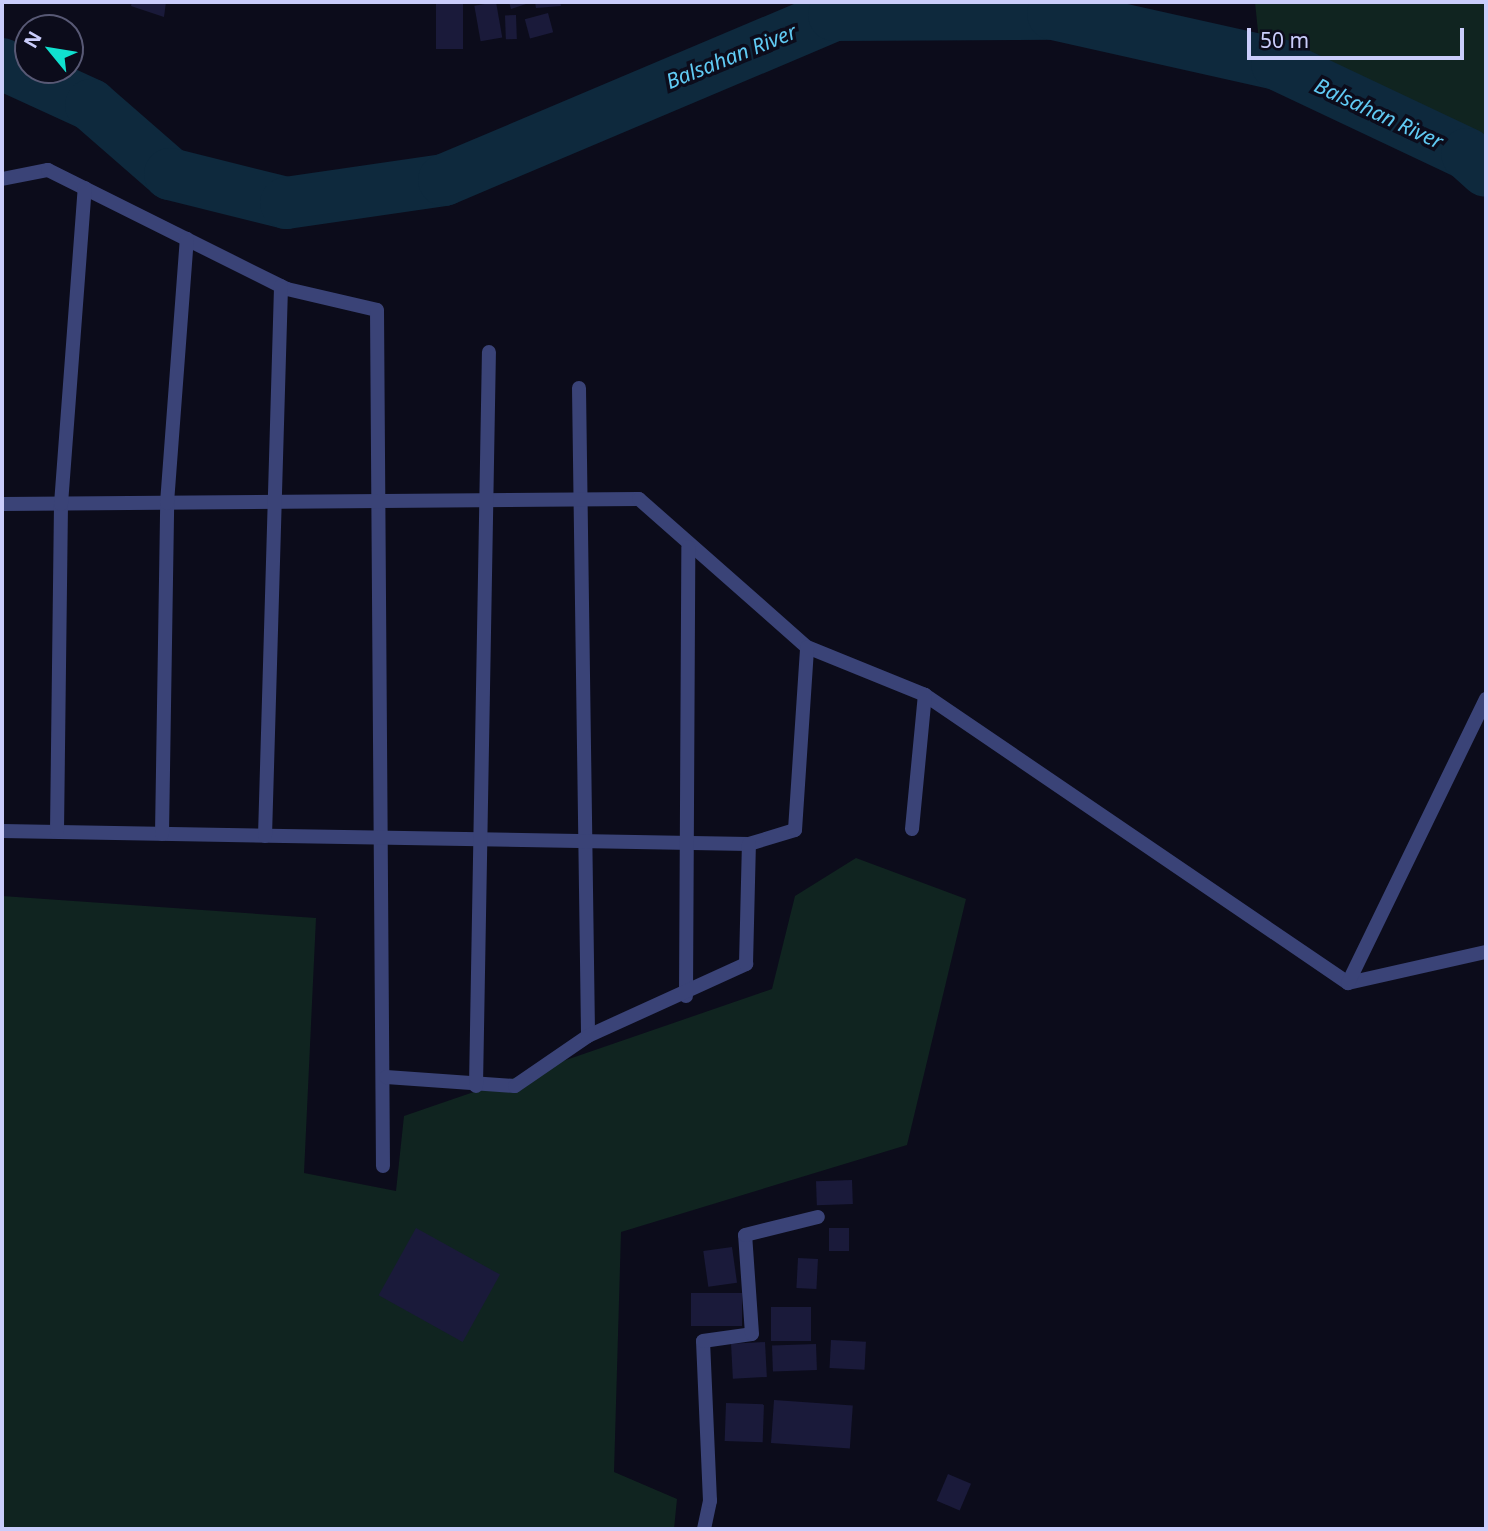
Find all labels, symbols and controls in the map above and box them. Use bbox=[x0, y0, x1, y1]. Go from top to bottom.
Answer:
north arrow bbox=[14, 14, 84, 84]
scale bar bbox=[1250, 14, 1467, 58]
water label: Balsahan River bbox=[662, 18, 800, 94]
text: N bbox=[17, 26, 48, 53]
text: 50 m bbox=[1260, 26, 1309, 54]
water label: Balsahan River bbox=[1311, 72, 1447, 154]

